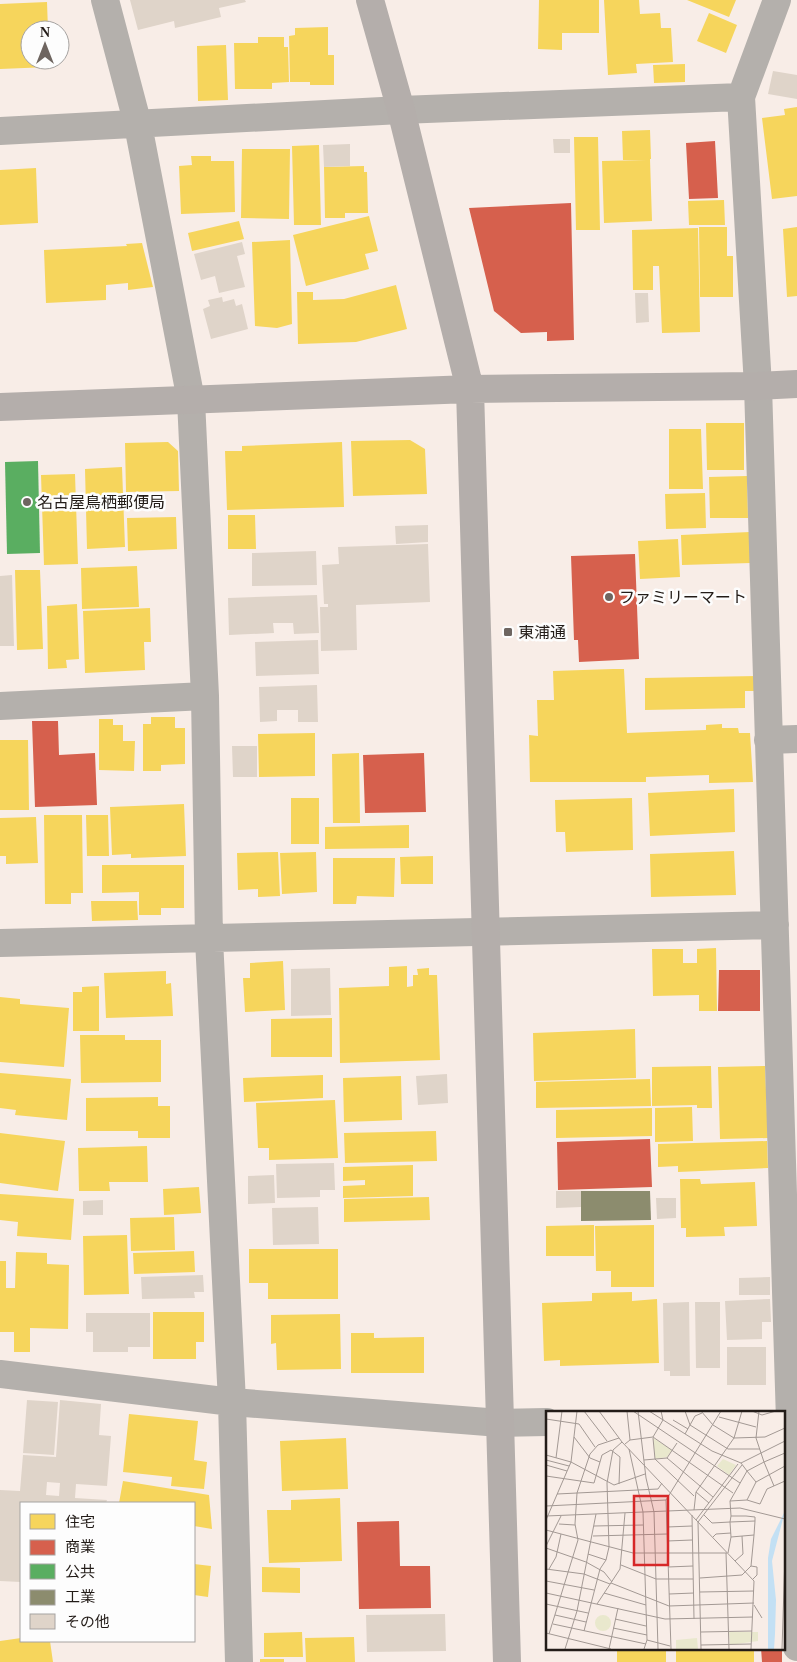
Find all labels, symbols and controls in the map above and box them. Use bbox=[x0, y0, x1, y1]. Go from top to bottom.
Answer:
north arrow bbox=[20, 20, 70, 70]
text: N bbox=[40, 25, 50, 40]
place label: 名古屋鳥栖郵便局 bbox=[37, 494, 165, 511]
marker: 名古屋鳥栖郵便局 bbox=[21, 496, 33, 508]
place label: ファミリーマート bbox=[619, 589, 747, 606]
marker: ファミリーマート bbox=[603, 591, 615, 603]
place label: 東浦通 bbox=[518, 624, 566, 641]
marker: 東浦通 bbox=[502, 626, 514, 638]
inset map bbox=[546, 1411, 784, 1650]
legend bbox=[20, 1502, 195, 1642]
text: 住宅 bbox=[65, 1514, 95, 1530]
text: 商業 bbox=[65, 1539, 95, 1555]
text: 公共 bbox=[65, 1564, 95, 1580]
text: 工業 bbox=[65, 1589, 95, 1605]
text: その他 bbox=[65, 1614, 110, 1630]

